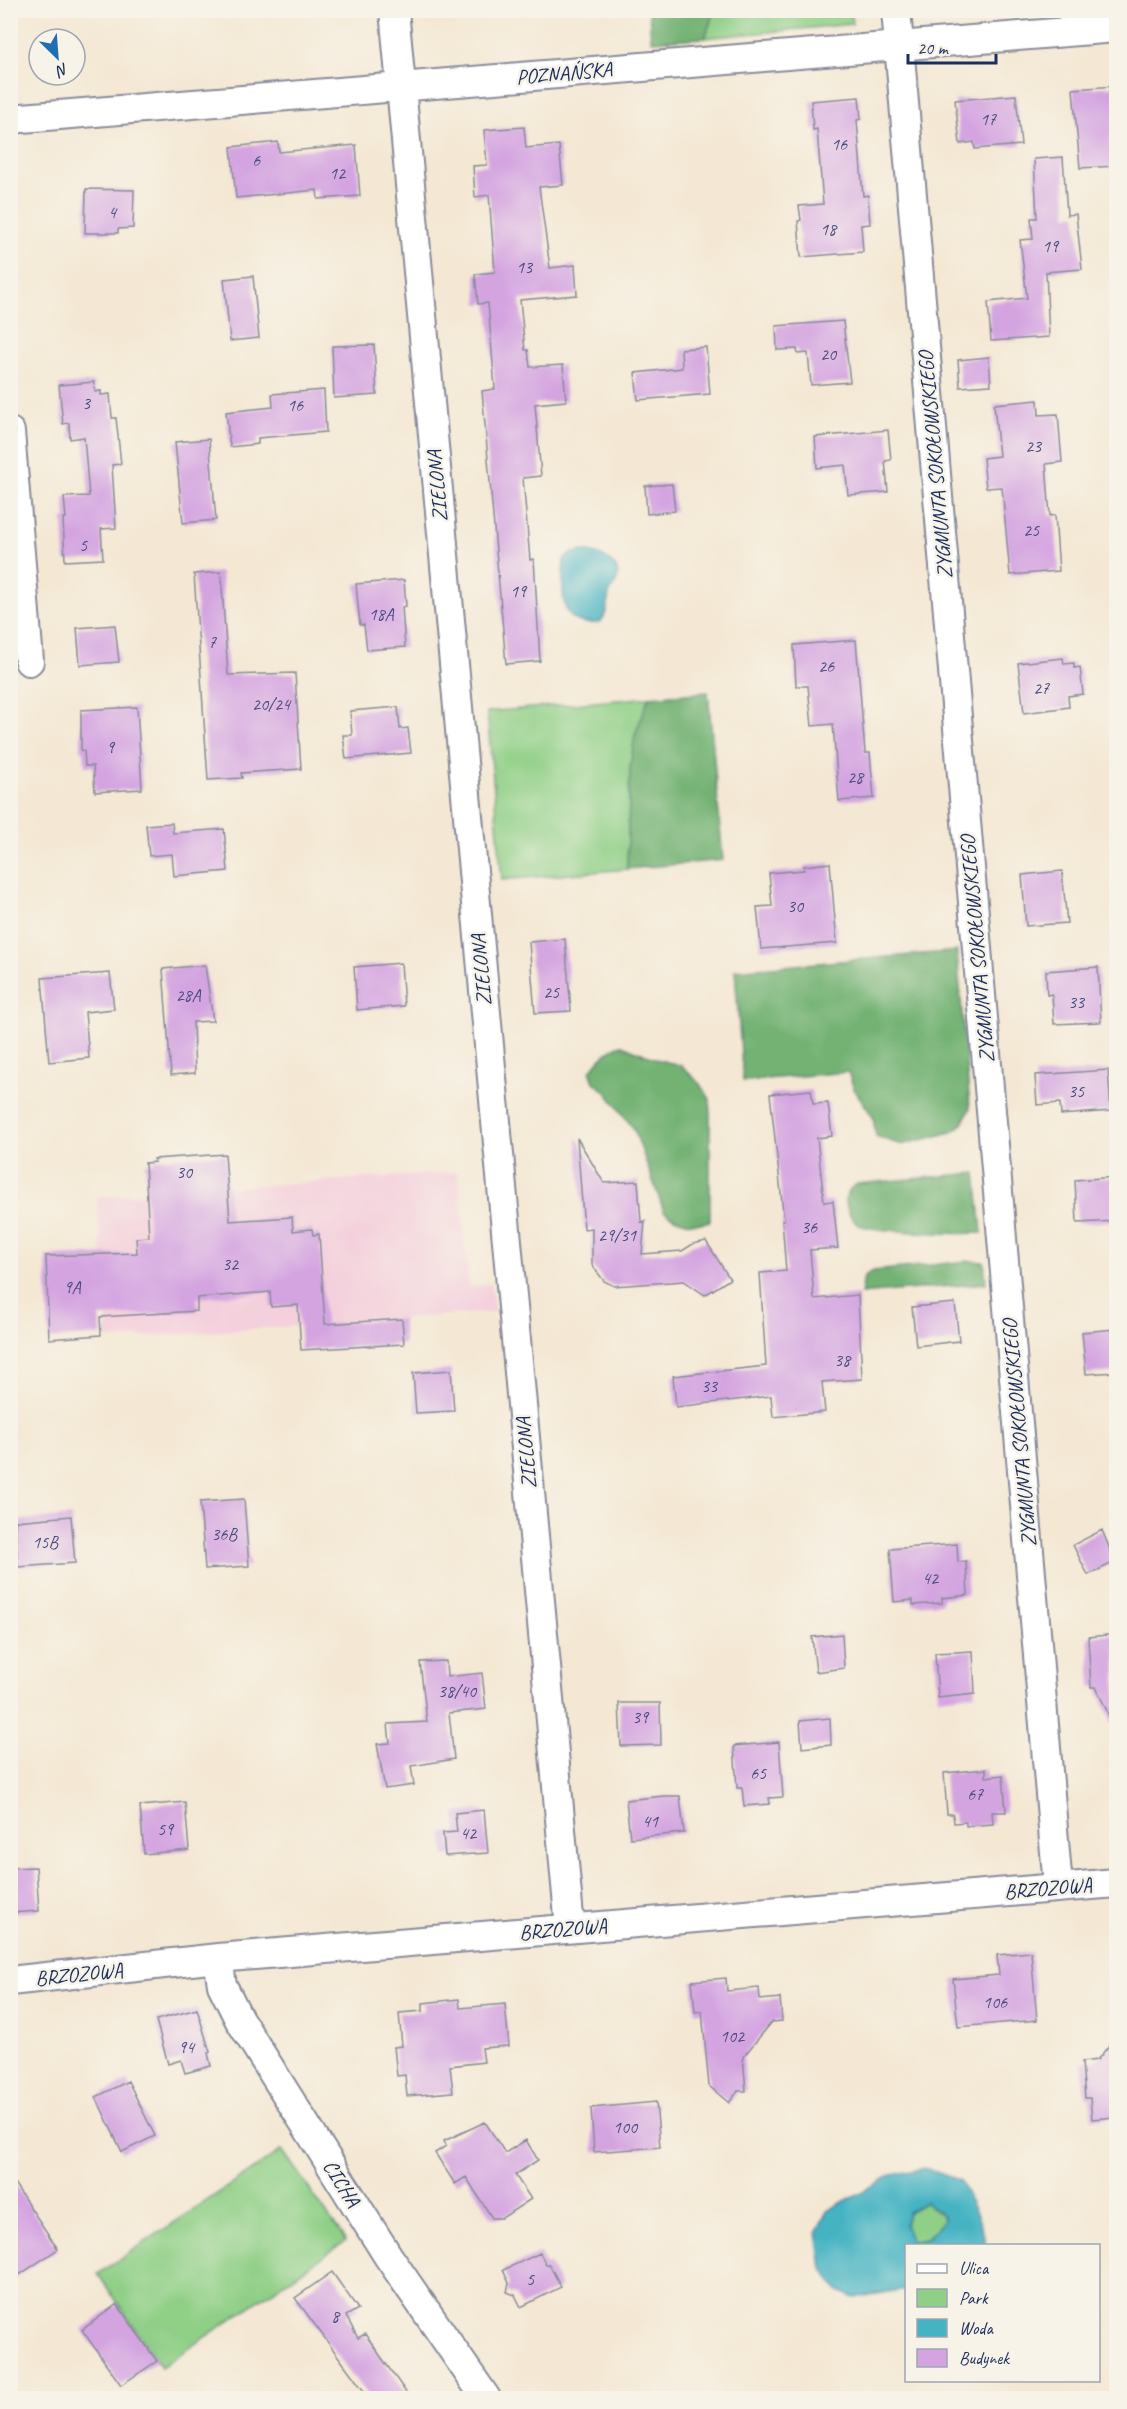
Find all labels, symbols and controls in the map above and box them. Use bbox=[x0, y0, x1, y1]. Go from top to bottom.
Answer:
north arrow bbox=[27, 27, 87, 87]
scale bar bbox=[908, 27, 996, 65]
text: 20 m bbox=[917, 37, 950, 59]
street label: POZNAŃSKA bbox=[515, 56, 614, 90]
text: N bbox=[51, 59, 72, 82]
house number: 17 bbox=[980, 108, 997, 130]
house number: 16 bbox=[831, 133, 848, 155]
house number: 6 bbox=[252, 149, 261, 171]
house number: 12 bbox=[329, 162, 347, 184]
house number: 4 bbox=[108, 201, 118, 223]
house number: 18 bbox=[820, 218, 838, 240]
house number: 19 bbox=[1042, 235, 1060, 257]
house number: 13 bbox=[516, 256, 534, 278]
house number: 20 bbox=[820, 343, 838, 365]
street label: ZYGMUNTA SOKOŁOWSKIEGO bbox=[912, 348, 958, 580]
house number: 3 bbox=[82, 392, 92, 414]
house number: 16 bbox=[287, 394, 304, 416]
house number: 23 bbox=[1025, 435, 1043, 457]
street label: ZIELONA bbox=[421, 448, 453, 523]
house number: 25 bbox=[1023, 519, 1040, 541]
house number: 5 bbox=[79, 534, 88, 556]
house number: 19 bbox=[510, 580, 528, 602]
house number: 18A bbox=[368, 603, 395, 625]
house number: 7 bbox=[208, 631, 217, 653]
house number: 26 bbox=[818, 655, 835, 677]
house number: 27 bbox=[1033, 677, 1050, 699]
house number: 20/24 bbox=[252, 693, 292, 715]
house number: 9 bbox=[106, 736, 116, 758]
house number: 28 bbox=[847, 766, 865, 788]
street label: ZYGMUNTA SOKOŁOWSKIEGO bbox=[954, 832, 1000, 1064]
house number: 30 bbox=[787, 895, 805, 917]
street label: ZIELONA bbox=[465, 932, 497, 1007]
house number: 25 bbox=[543, 981, 560, 1003]
house number: 28A bbox=[175, 984, 202, 1006]
house number: 33 bbox=[1068, 991, 1086, 1013]
house number: 35 bbox=[1068, 1080, 1085, 1102]
house number: 30 bbox=[176, 1161, 194, 1183]
house number: 36 bbox=[801, 1216, 818, 1238]
house number: 29/31 bbox=[598, 1224, 637, 1246]
house number: 32 bbox=[222, 1253, 240, 1275]
house number: 9A bbox=[63, 1276, 82, 1298]
street label: ZYGMUNTA SOKOŁOWSKIEGO bbox=[996, 1316, 1042, 1548]
house number: 38 bbox=[834, 1349, 852, 1371]
house number: 33 bbox=[701, 1375, 719, 1397]
street label: ZIELONA bbox=[510, 1415, 542, 1490]
house number: 36B bbox=[211, 1523, 238, 1545]
house number: 15B bbox=[32, 1531, 59, 1553]
house number: 42 bbox=[922, 1567, 940, 1589]
house number: 38/40 bbox=[438, 1680, 478, 1702]
house number: 39 bbox=[632, 1706, 650, 1728]
house number: 65 bbox=[750, 1762, 767, 1784]
house number: 67 bbox=[967, 1783, 984, 1805]
house number: 41 bbox=[642, 1810, 659, 1832]
house number: 59 bbox=[157, 1818, 175, 1840]
house number: 42 bbox=[460, 1822, 478, 1844]
street label: BRZOZOWA bbox=[1003, 1871, 1093, 1905]
street label: BRZOZOWA bbox=[518, 1912, 608, 1946]
street label: BRZOZOWA bbox=[34, 1956, 125, 1992]
house number: 106 bbox=[983, 1991, 1008, 2013]
house number: 102 bbox=[720, 2025, 746, 2047]
house number: 94 bbox=[178, 2036, 196, 2058]
house number: 100 bbox=[613, 2116, 639, 2138]
street label: CICHA bbox=[318, 2155, 367, 2212]
legend bbox=[905, 2244, 1100, 2382]
text: Ulica bbox=[959, 2257, 990, 2279]
house number: 5 bbox=[526, 2268, 535, 2290]
text: Park bbox=[959, 2287, 989, 2309]
house number: 8 bbox=[331, 2305, 341, 2327]
text: Woda bbox=[959, 2317, 994, 2339]
text: Budynek bbox=[959, 2347, 1010, 2369]

